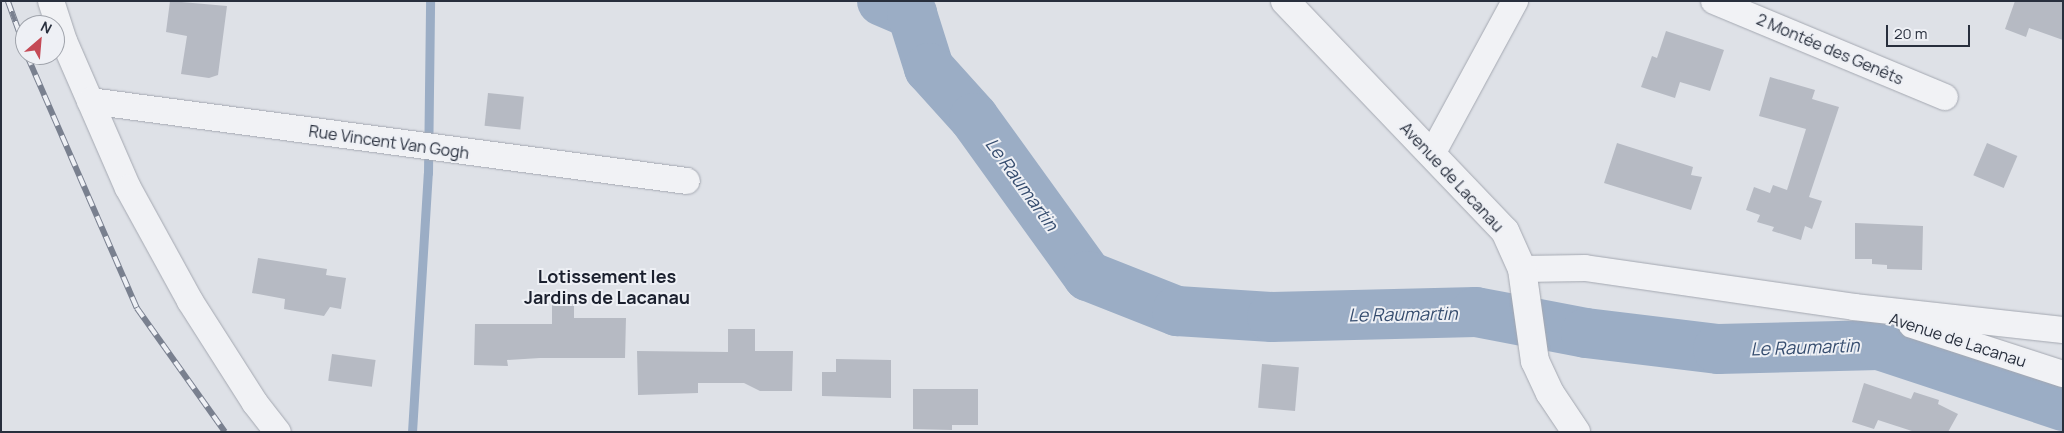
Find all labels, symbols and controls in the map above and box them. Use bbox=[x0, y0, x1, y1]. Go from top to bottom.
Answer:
street label: 2 Montée des Genêts bbox=[1754, 9, 1906, 89]
north arrow bbox=[15, 15, 65, 65]
scale bar bbox=[1889, 15, 1973, 47]
text: N bbox=[38, 16, 55, 38]
text: 20 m bbox=[1894, 23, 1927, 44]
street label: Avenue de Lacanau bbox=[1396, 118, 1508, 236]
street label: Rue Vincent Van Gogh bbox=[308, 121, 470, 163]
water label: Le Raumartin bbox=[981, 133, 1063, 235]
district label: Lotissement les Jardins de Lacanau bbox=[524, 266, 690, 308]
water label: Le Raumartin bbox=[1348, 302, 1458, 326]
street label: Avenue de Lacanau bbox=[1887, 309, 2029, 371]
water label: Le Raumartin bbox=[1750, 334, 1860, 360]

